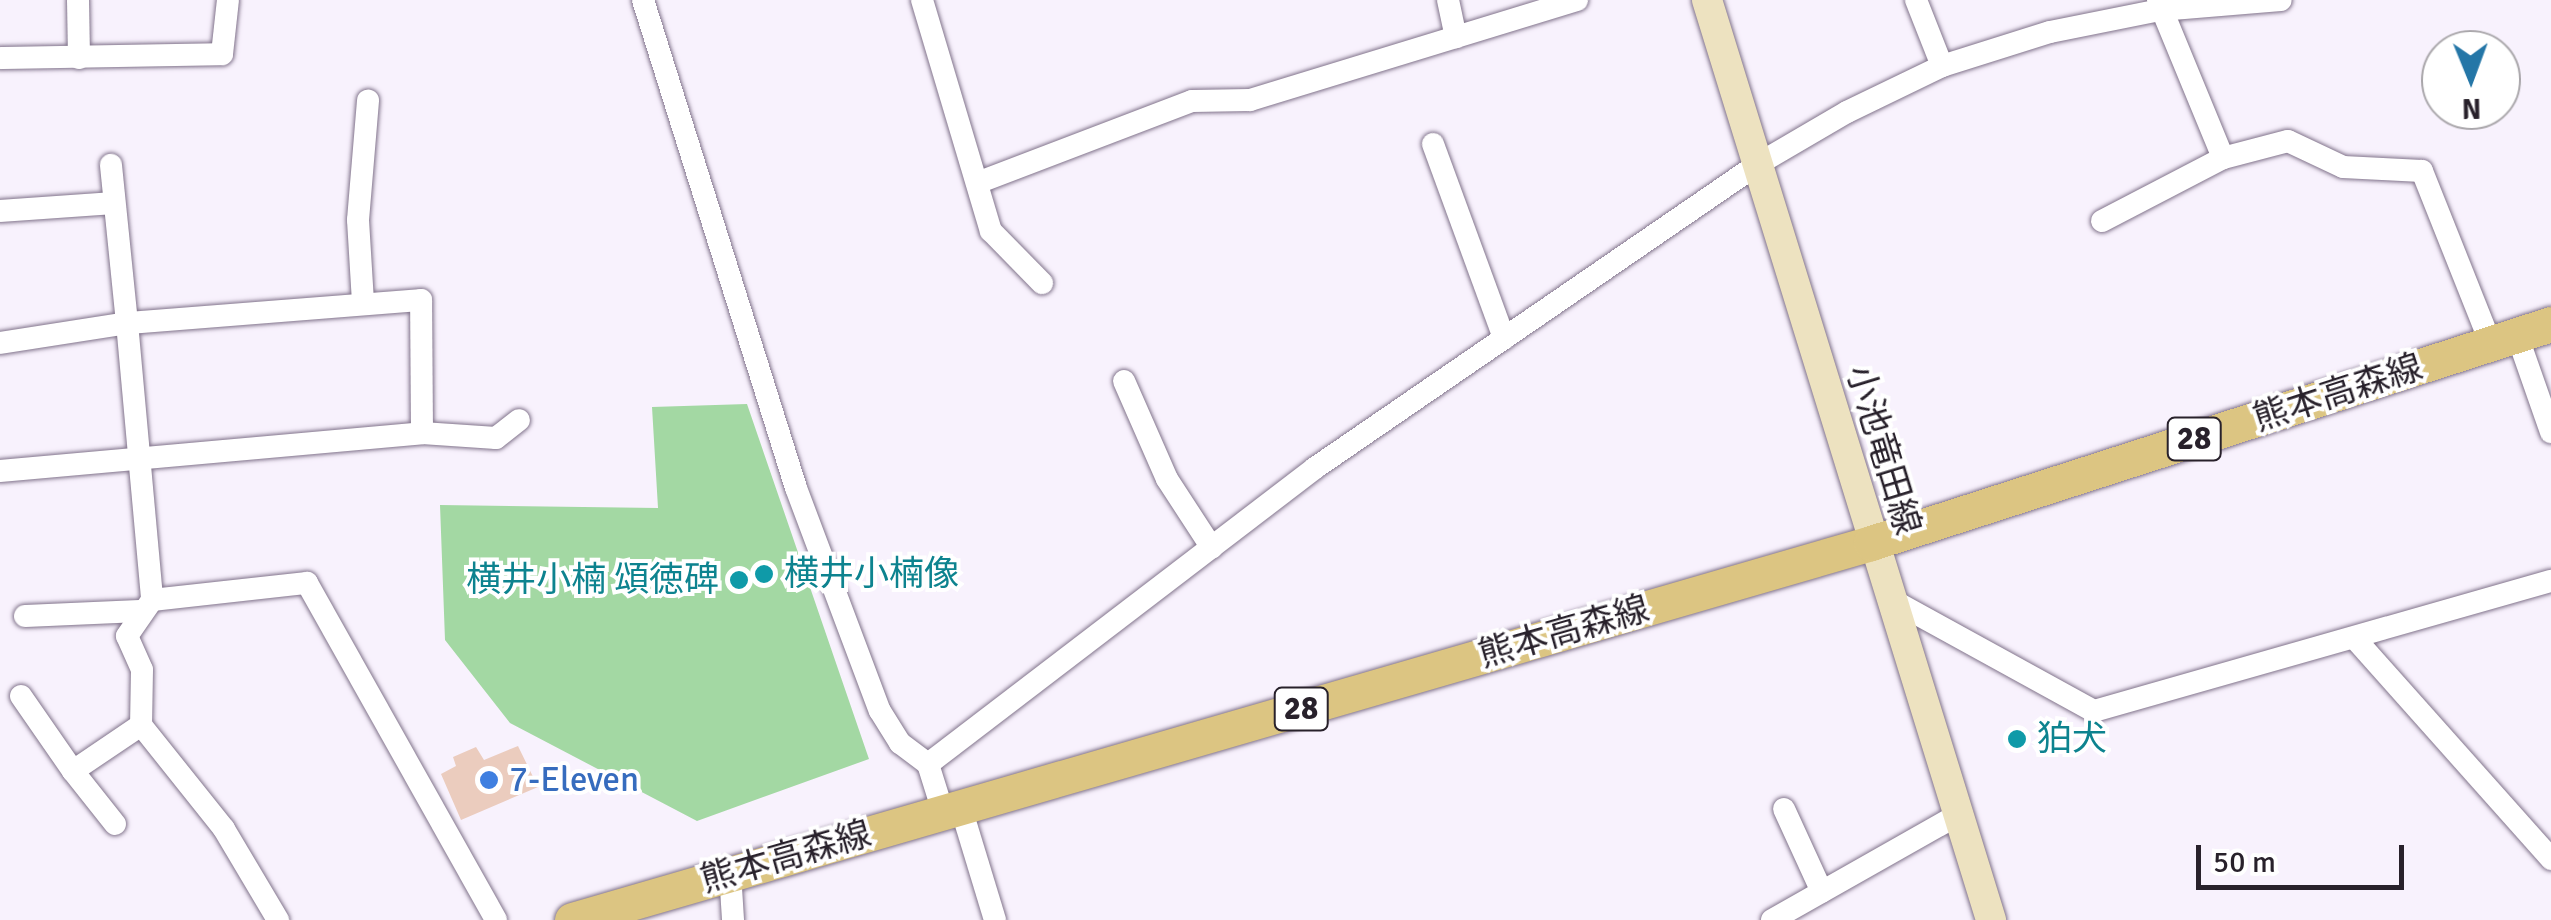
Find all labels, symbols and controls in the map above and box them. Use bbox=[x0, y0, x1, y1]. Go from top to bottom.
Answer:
north arrow bbox=[2421, 30, 2521, 130]
text: N bbox=[2461, 91, 2482, 125]
street label: 熊本高森線 bbox=[2248, 346, 2428, 440]
street label: 小池竜田線 bbox=[1837, 360, 1929, 540]
road number: 28 bbox=[2166, 412, 2222, 466]
place label: 横井小楠像 bbox=[784, 553, 959, 595]
place label: 横井小楠 頌徳碑 bbox=[466, 559, 719, 601]
marker: 横井小楠像 bbox=[753, 563, 775, 585]
marker: 横井小楠 頌徳碑 bbox=[728, 569, 750, 591]
street label: 熊本高森線 bbox=[1474, 588, 1654, 676]
road number: 28 bbox=[1274, 682, 1328, 736]
place label: 狛犬 bbox=[2037, 718, 2107, 760]
marker: 狛犬 bbox=[2006, 728, 2028, 750]
place label: 7-Eleven bbox=[509, 759, 639, 801]
marker: 7-Eleven bbox=[478, 769, 500, 791]
street label: 熊本高森線 bbox=[696, 813, 876, 901]
scale bar bbox=[2201, 825, 2408, 887]
text: 50 m bbox=[2213, 844, 2276, 881]

